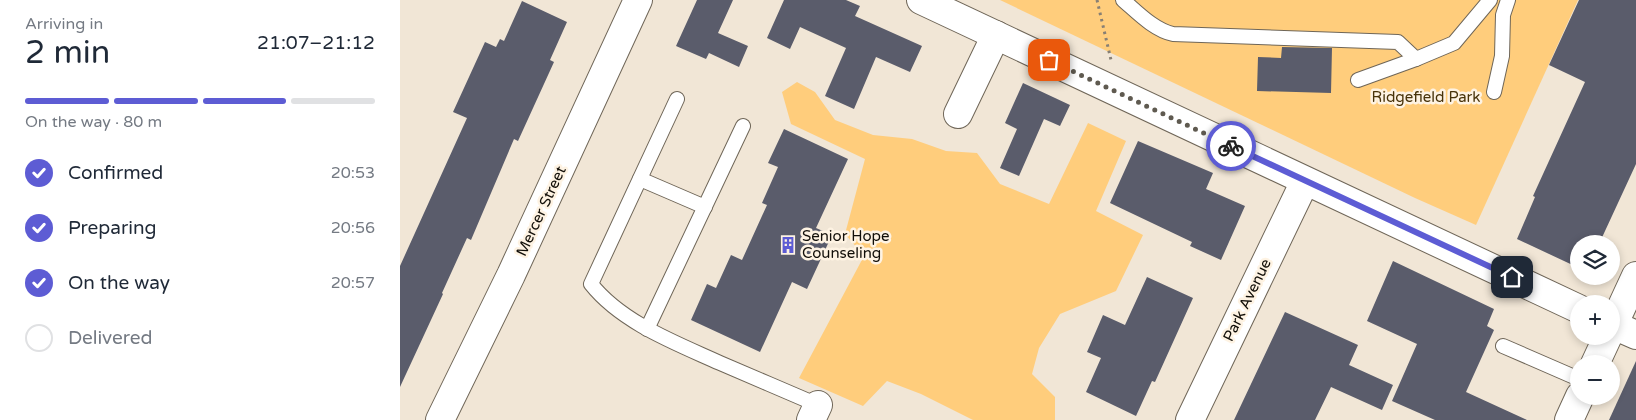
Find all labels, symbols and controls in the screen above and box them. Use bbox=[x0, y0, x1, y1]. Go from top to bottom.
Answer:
text: Arriving in bbox=[25, 14, 103, 34]
text: 21:07–21:12 bbox=[257, 32, 375, 54]
text: 2 min bbox=[25, 34, 110, 72]
pin bbox=[1028, 39, 1070, 81]
icon: bag bbox=[1035, 46, 1063, 74]
park label: Ridgefield Park bbox=[1371, 88, 1481, 106]
text: On the way · 80 m bbox=[25, 112, 162, 132]
courier bbox=[1206, 121, 1256, 171]
icon: bike bbox=[1217, 132, 1245, 160]
icon: check bbox=[25, 159, 53, 187]
text: Confirmed bbox=[68, 162, 163, 184]
text: 20:53 bbox=[331, 163, 375, 183]
street label: Mercer Street bbox=[512, 163, 570, 259]
icon: check bbox=[25, 214, 53, 242]
text: Preparing bbox=[68, 217, 157, 239]
text: 20:56 bbox=[331, 218, 375, 238]
place label: Senior Hope Counseling bbox=[802, 227, 890, 262]
building icon: Senior Hope Counseling bbox=[778, 235, 798, 255]
map controls bbox=[1570, 235, 1620, 405]
button: layers bbox=[1570, 235, 1620, 285]
street label: Park Avenue bbox=[1219, 256, 1275, 344]
pin bbox=[1491, 256, 1533, 298]
icon: home bbox=[1498, 263, 1526, 291]
icon: check bbox=[25, 269, 53, 297]
text: On the way bbox=[68, 272, 170, 294]
text: 20:57 bbox=[331, 273, 375, 293]
button: + bbox=[1570, 295, 1620, 345]
text: Delivered bbox=[68, 327, 153, 349]
button: − bbox=[1570, 355, 1620, 405]

